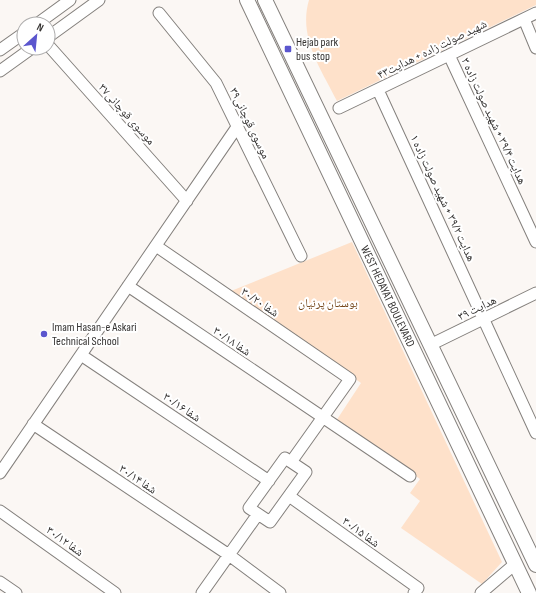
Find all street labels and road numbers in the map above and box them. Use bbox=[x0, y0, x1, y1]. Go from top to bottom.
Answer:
street label: شهید صولت زاده + هدایت۴۳ bbox=[375, 16, 490, 83]
street label: هدایت ۳۹/۴ + شهید صولت زاده ۳ bbox=[458, 55, 530, 187]
street label: موسوی قوچانی۳۷ bbox=[95, 80, 158, 148]
street label: موسوی قوچانی۳۹ bbox=[226, 85, 273, 161]
street label: هدایت ۳۹/۲ + شهید صولت زاده ۱ bbox=[407, 132, 479, 264]
street label: WEST HEDAYAT BOULEVARD bbox=[357, 243, 418, 350]
street label: شفا ۳۰/۲۰ bbox=[238, 284, 282, 321]
street label: هدایت ۳۹ bbox=[455, 293, 499, 324]
street label: شفا ۳۰/۱۸ bbox=[210, 323, 254, 360]
street label: شفا ۳۰/۱۶ bbox=[160, 389, 204, 426]
street label: شفا ۳۰/۱۴ bbox=[116, 461, 160, 498]
street label: شفا ۳۰/۱۵ bbox=[339, 514, 382, 551]
street label: شفا ۳۰/۱۲ bbox=[43, 523, 86, 560]

